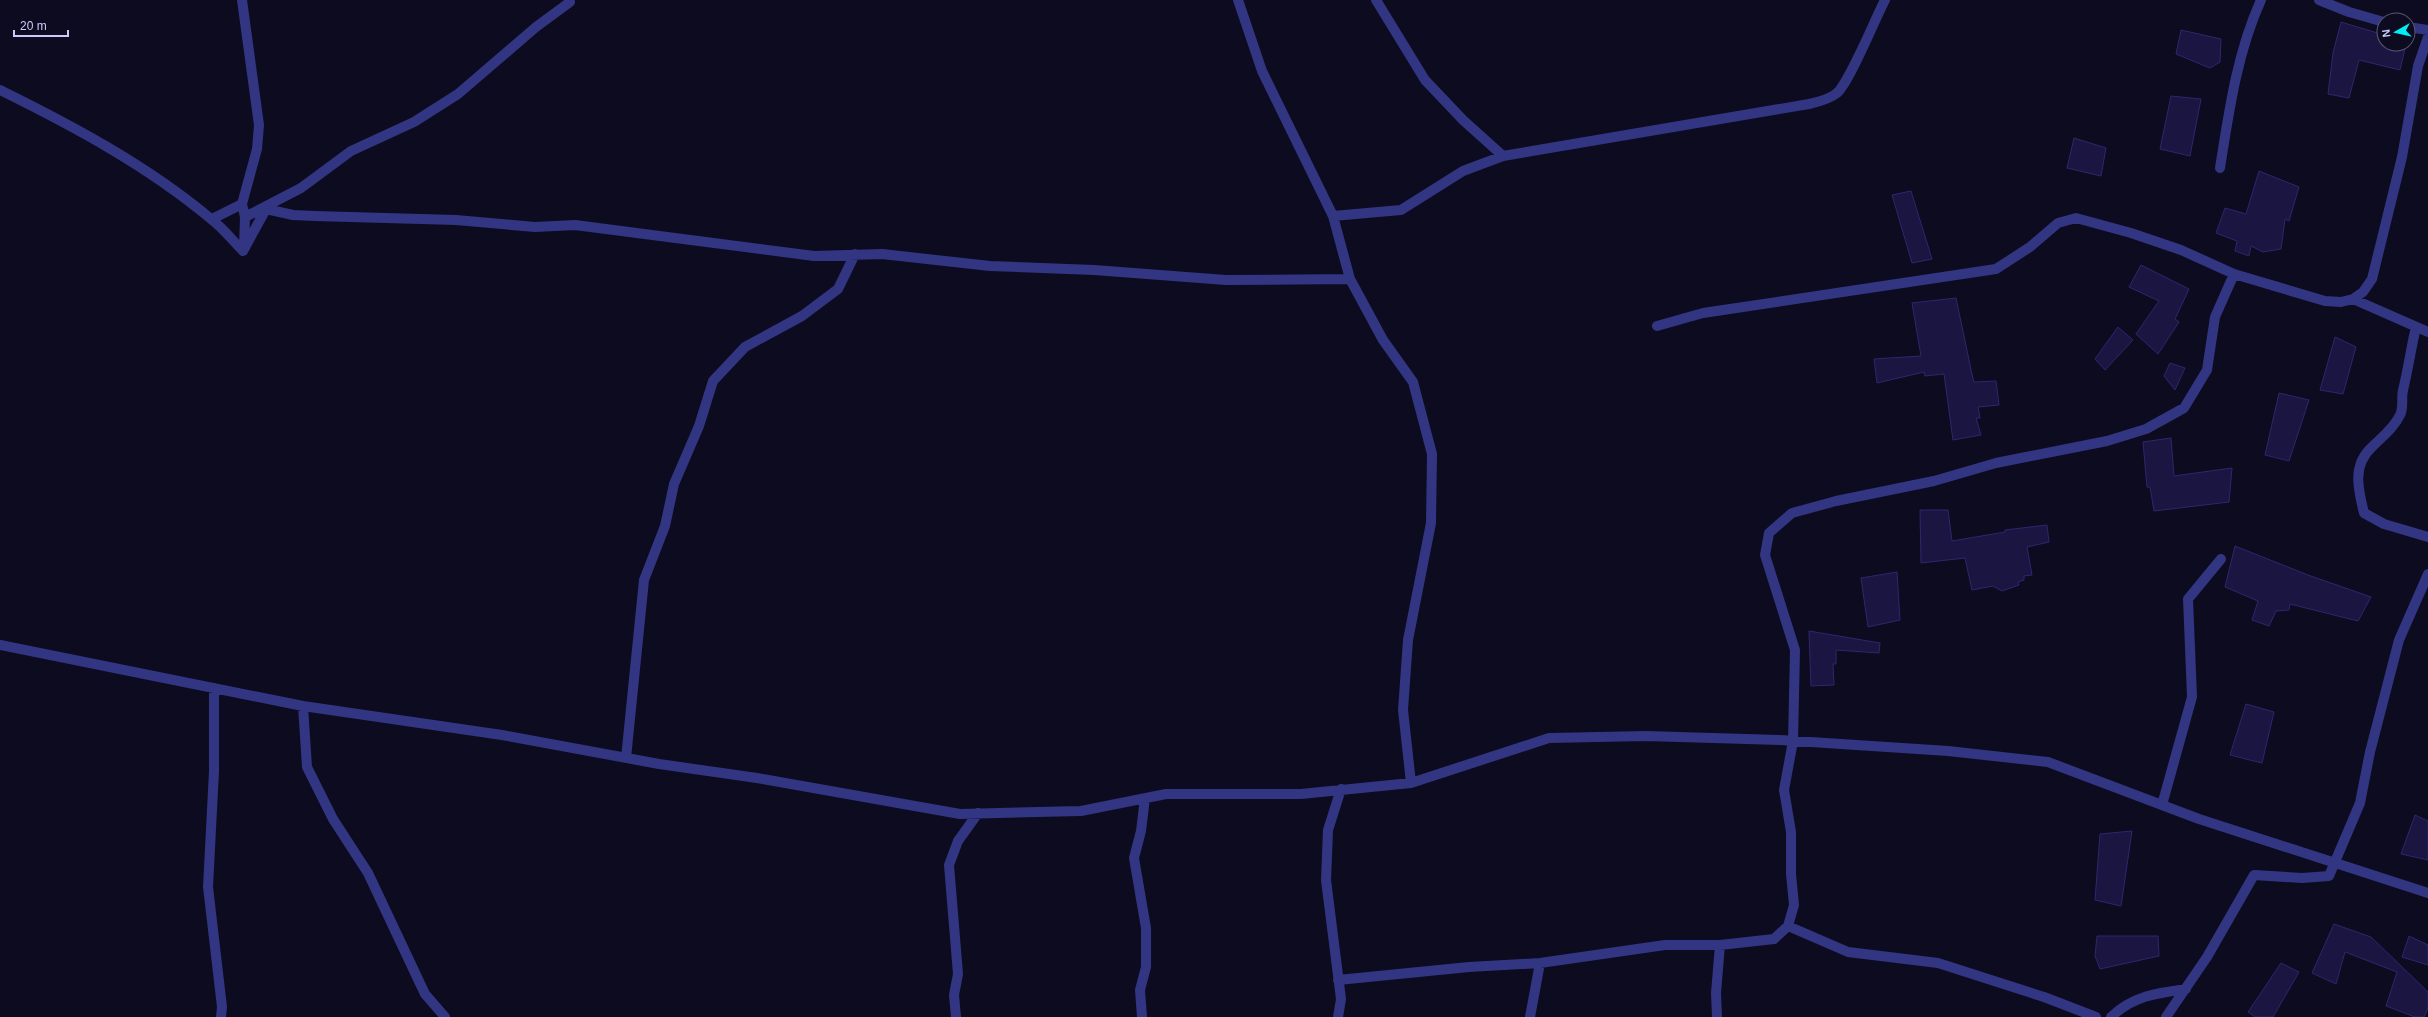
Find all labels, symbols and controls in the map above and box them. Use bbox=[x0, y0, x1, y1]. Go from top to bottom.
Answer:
scale bar bbox=[14, 12, 68, 38]
north arrow bbox=[2376, 12, 2416, 52]
text: 20 m bbox=[20, 19, 47, 33]
text: N bbox=[2380, 29, 2393, 38]

